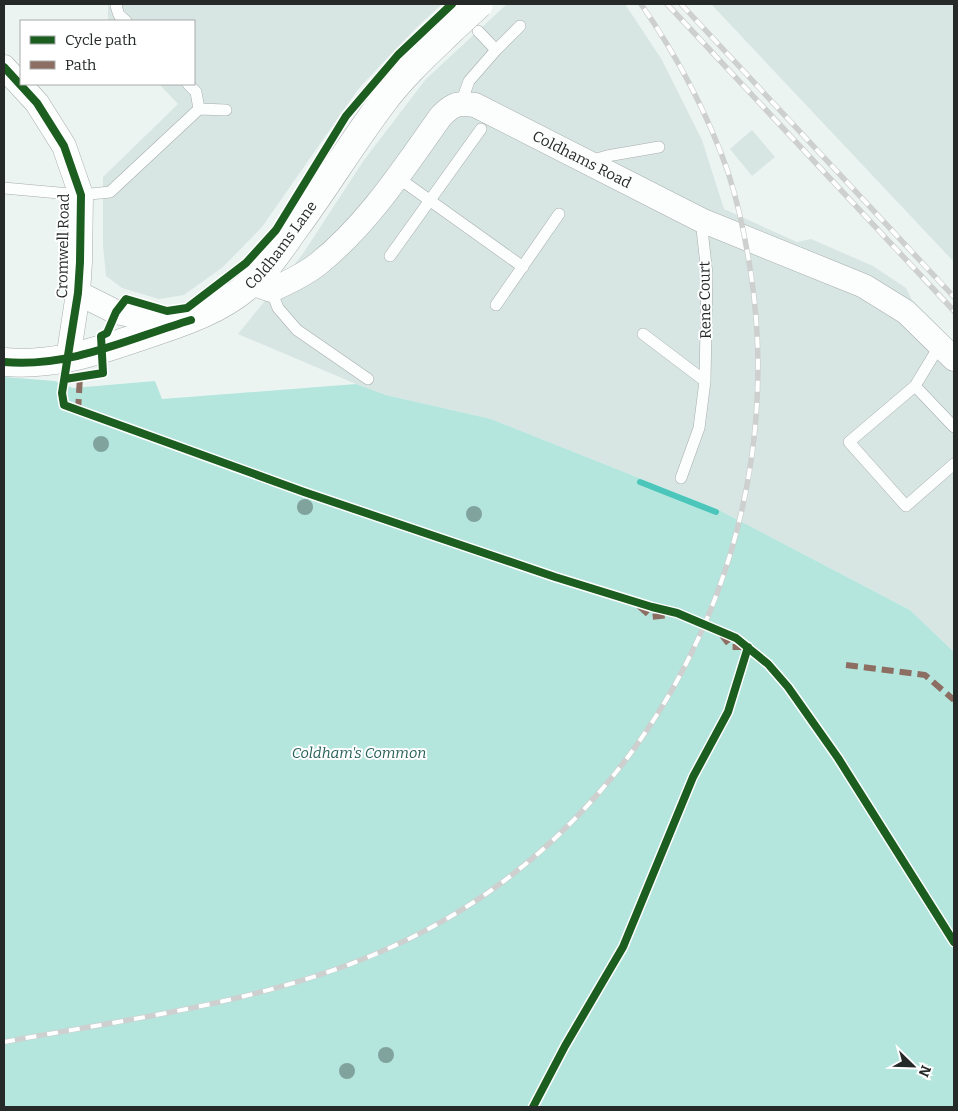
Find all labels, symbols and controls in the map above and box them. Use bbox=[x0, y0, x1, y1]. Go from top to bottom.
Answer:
legend bbox=[20, 20, 195, 85]
text: Cycle path bbox=[65, 31, 137, 49]
text: Path bbox=[65, 56, 97, 74]
street label: Coldhams Road bbox=[530, 127, 634, 192]
street label: Cromwell Road bbox=[53, 193, 73, 299]
street label: Coldhams Lane bbox=[241, 197, 321, 293]
street label: Rene Court bbox=[695, 260, 715, 339]
park label: Coldham's Common bbox=[292, 744, 426, 762]
north arrow bbox=[888, 1041, 938, 1091]
text: N bbox=[914, 1063, 934, 1079]

